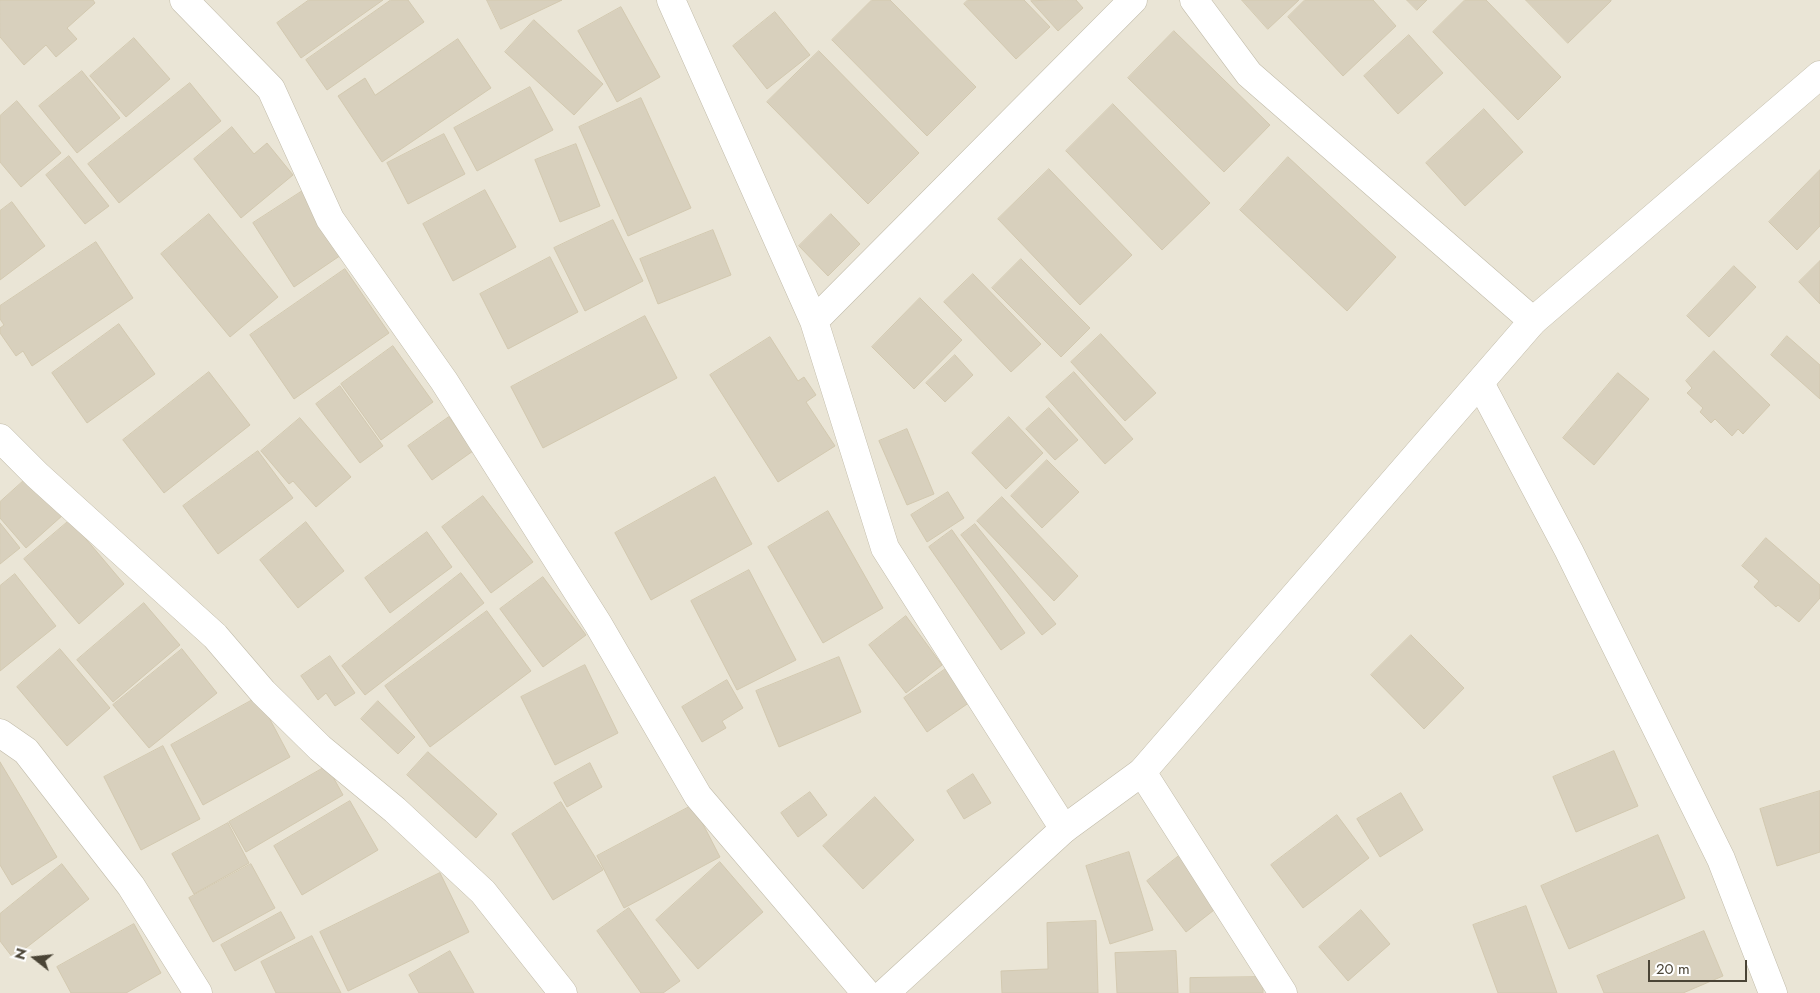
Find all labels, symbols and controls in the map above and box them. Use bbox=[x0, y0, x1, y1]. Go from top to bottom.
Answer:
north arrow bbox=[10, 933, 60, 983]
text: N bbox=[9, 946, 32, 962]
scale bar bbox=[1650, 950, 1749, 982]
text: 20 m bbox=[1656, 958, 1690, 980]

